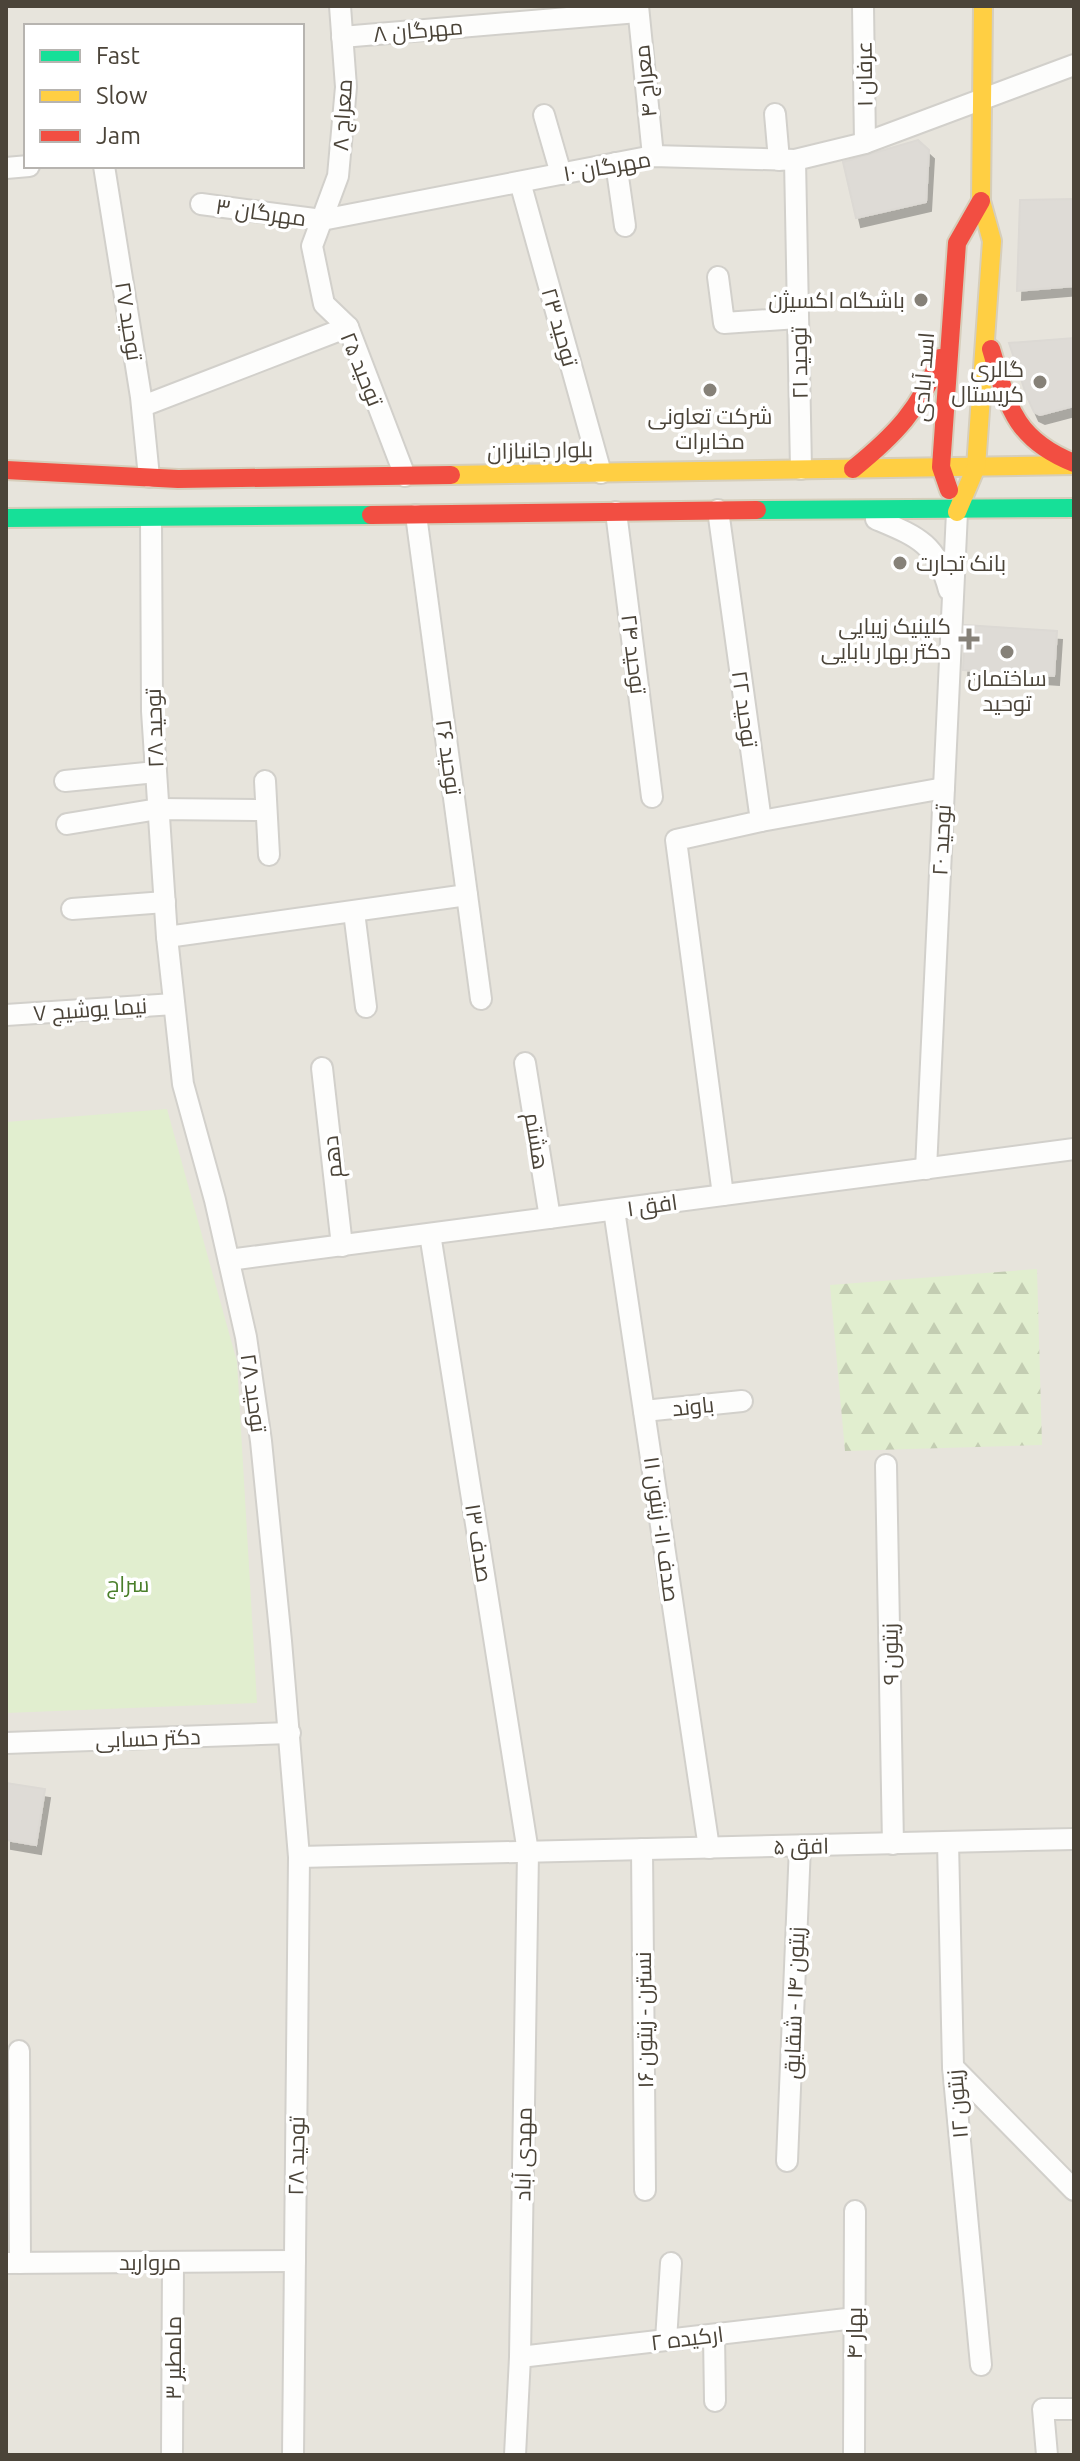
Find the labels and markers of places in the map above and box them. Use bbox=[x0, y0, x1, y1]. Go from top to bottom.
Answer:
place label: باشگاه اکسیژن bbox=[768, 287, 905, 313]
marker: باشگاه اکسیژن bbox=[912, 291, 930, 309]
place label: گالری کریستال bbox=[951, 356, 1024, 407]
marker: گالری کریستال bbox=[1031, 373, 1049, 391]
marker: شرکت تعاونی مخابرات bbox=[701, 381, 719, 399]
place label: شرکت تعاونی مخابرات bbox=[648, 403, 772, 454]
place label: بانک تجارت bbox=[916, 550, 1006, 576]
marker: بانک تجارت bbox=[891, 554, 909, 572]
place label: کلینیک زیبایی دکتر بهار بابایی bbox=[821, 613, 951, 665]
marker: کلینیک زیبایی دکتر بهار بابایی bbox=[958, 628, 980, 650]
marker: ساختمان توحید bbox=[998, 643, 1016, 661]
place label: ساختمان توحید bbox=[967, 665, 1047, 716]

